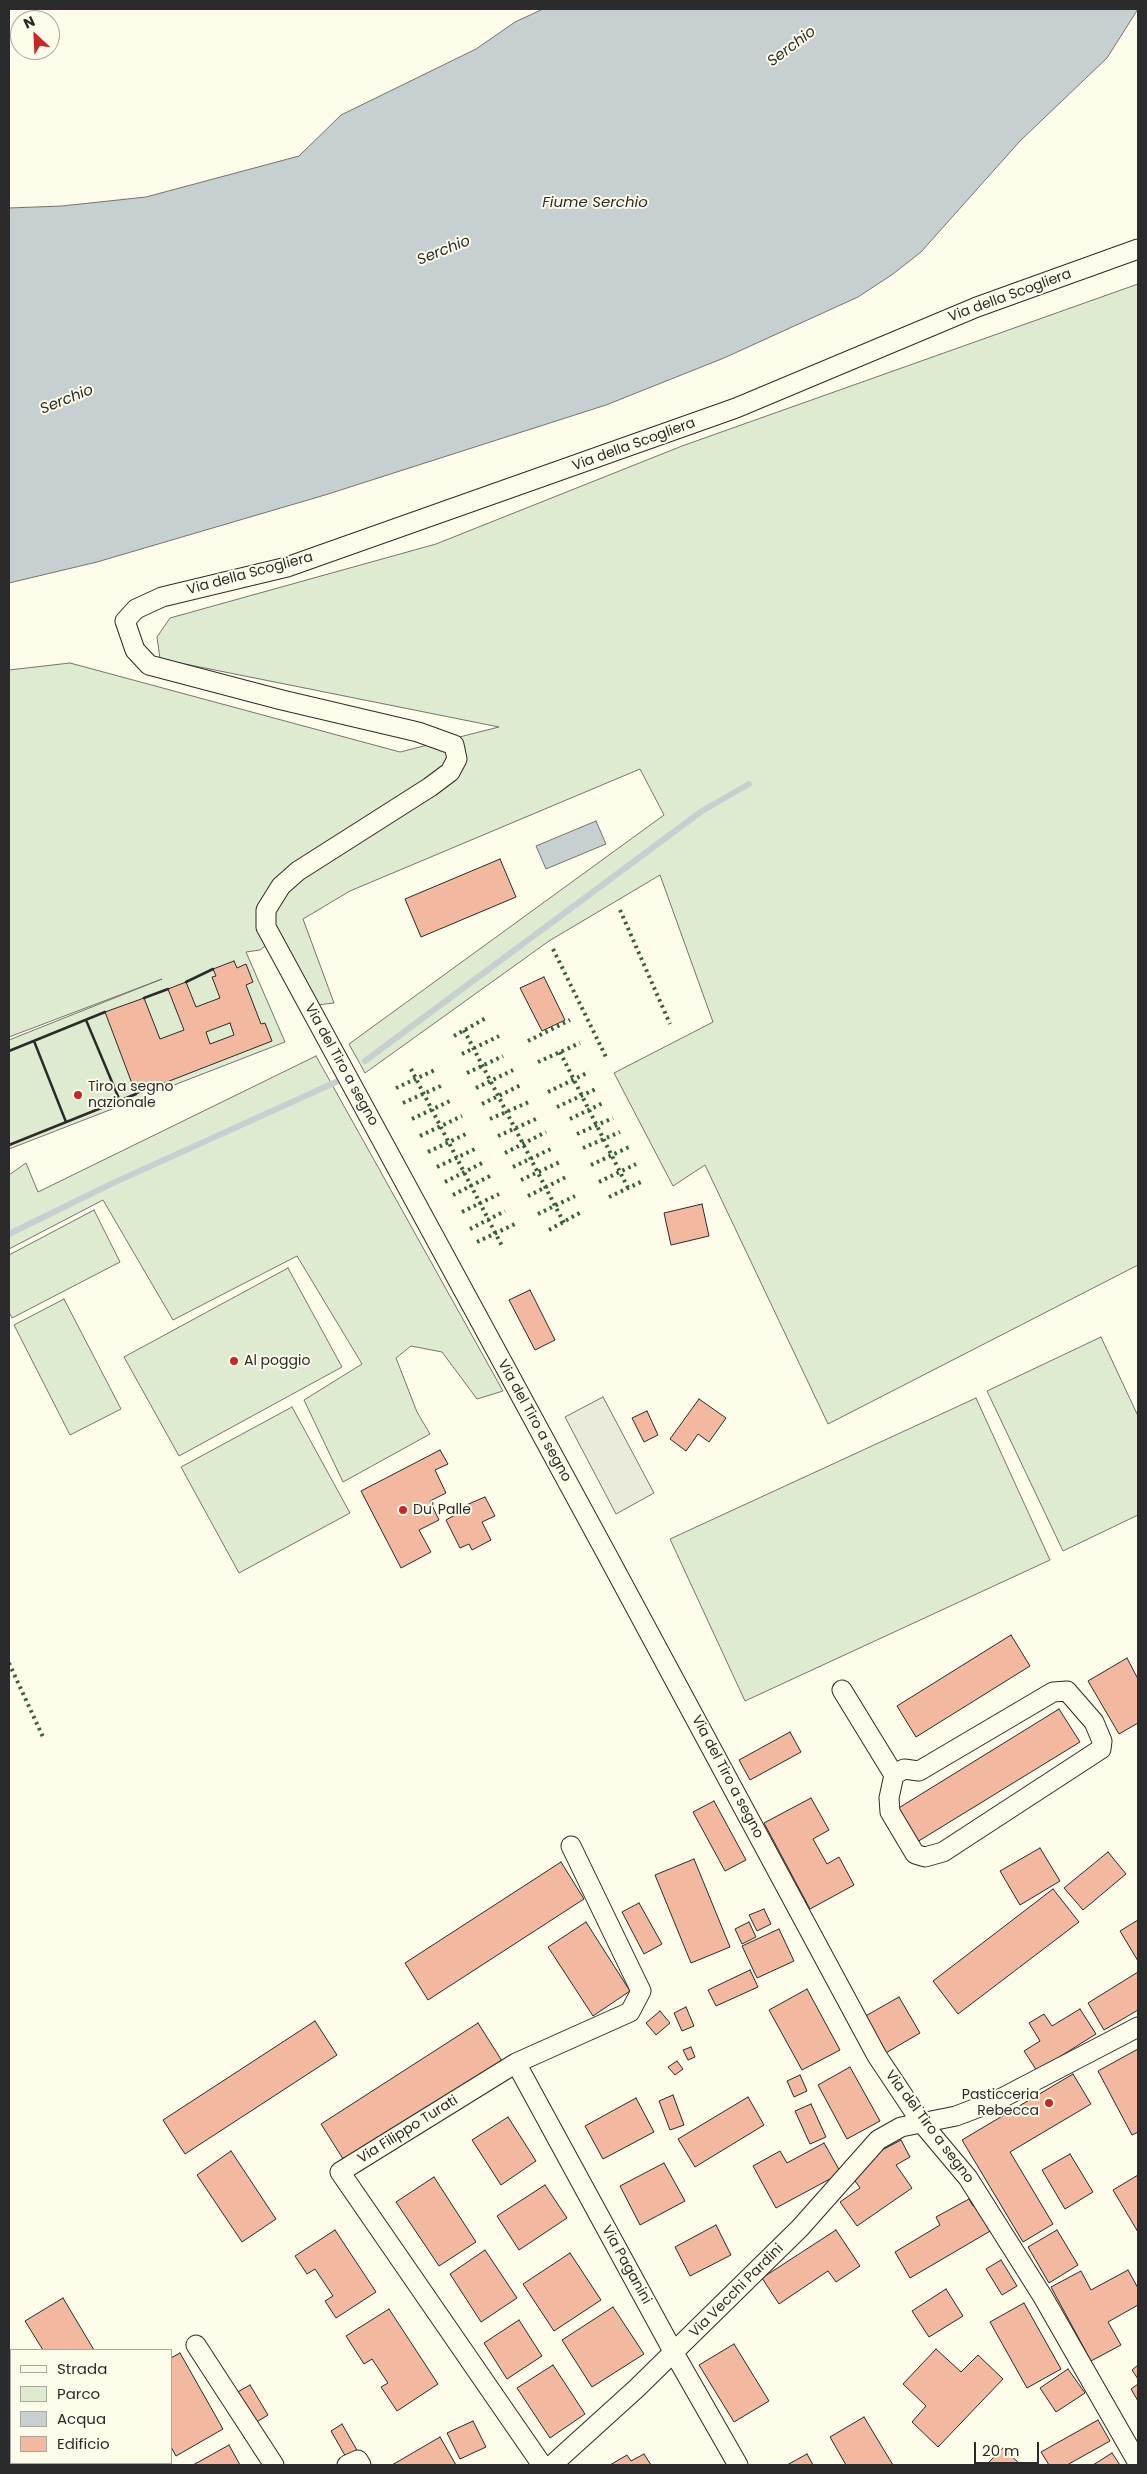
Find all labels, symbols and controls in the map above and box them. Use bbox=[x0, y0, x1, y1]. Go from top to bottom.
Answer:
north arrow bbox=[10, 10, 60, 60]
text: N bbox=[20, 11, 38, 34]
water label: Serchio bbox=[764, 23, 820, 71]
water label: Fiume Serchio bbox=[542, 194, 648, 212]
water label: Serchio bbox=[415, 232, 473, 270]
street label: Via della Scogliera bbox=[946, 266, 1074, 326]
water label: Serchio bbox=[38, 381, 96, 419]
street label: Via della Scogliera bbox=[570, 415, 698, 475]
street label: Via della Scogliera bbox=[185, 549, 315, 599]
street label: Via del Tiro a segno bbox=[300, 1001, 382, 1129]
place label: Tiro a segno nazionale bbox=[88, 1079, 174, 1112]
marker: Tiro a segno nazionale bbox=[72, 1089, 84, 1101]
place label: Al poggio bbox=[244, 1353, 310, 1369]
marker: Al poggio bbox=[228, 1355, 240, 1367]
street label: Via del Tiro a segno bbox=[493, 1357, 575, 1485]
place label: Du' Palle bbox=[413, 1502, 471, 1518]
marker: Du' Palle bbox=[397, 1504, 409, 1516]
street label: Via del Tiro a segno bbox=[687, 1713, 767, 1841]
street label: Via del Tiro a segno bbox=[881, 2067, 977, 2187]
place label: Pasticceria Rebecca bbox=[962, 2087, 1039, 2120]
street label: Via Filippo Turati bbox=[355, 2092, 461, 2168]
marker: Pasticceria Rebecca bbox=[1043, 2097, 1055, 2109]
street label: Via Paganini bbox=[597, 2223, 655, 2307]
street label: Via Vecchi Pardini bbox=[687, 2241, 787, 2341]
legend bbox=[10, 2349, 172, 2464]
text: Strada bbox=[57, 2358, 107, 2379]
text: Parco bbox=[57, 2383, 100, 2404]
text: Acqua bbox=[57, 2408, 106, 2429]
scale bar bbox=[977, 2432, 1042, 2464]
text: Edificio bbox=[57, 2433, 110, 2454]
text: 20 m bbox=[982, 2440, 1020, 2461]

